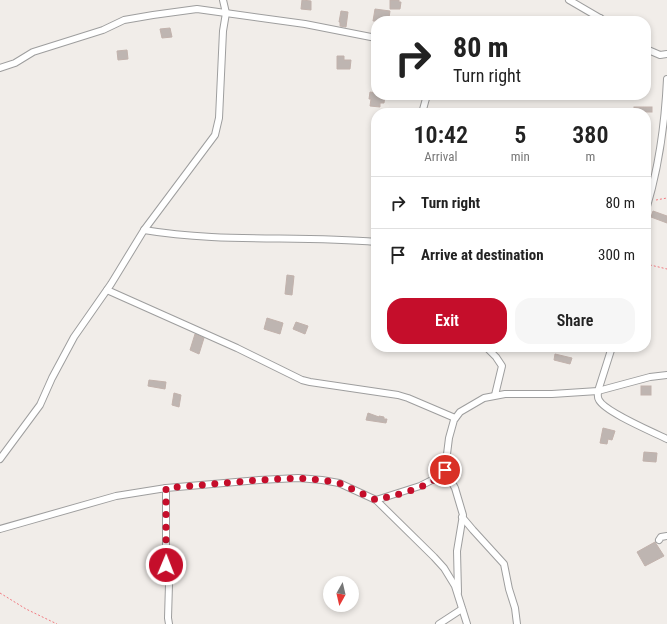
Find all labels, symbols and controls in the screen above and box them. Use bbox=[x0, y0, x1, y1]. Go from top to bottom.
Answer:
text: 80 m bbox=[453, 31, 509, 64]
icon: right bbox=[387, 32, 439, 84]
text: Turn right bbox=[453, 65, 521, 86]
text: 10:42 bbox=[414, 121, 468, 149]
text: 5 bbox=[514, 121, 526, 149]
text: 380 bbox=[572, 121, 608, 149]
text: Arrival bbox=[424, 149, 457, 164]
text: min bbox=[511, 149, 530, 164]
text: m bbox=[585, 149, 595, 164]
icon: right bbox=[387, 192, 409, 214]
text: Turn right bbox=[421, 194, 480, 212]
text: 80 m bbox=[605, 194, 635, 212]
icon: arrive bbox=[387, 244, 409, 266]
text: Arrive at destination bbox=[421, 246, 544, 264]
text: 300 m bbox=[598, 246, 635, 264]
button: Exit bbox=[387, 298, 507, 344]
button: Share bbox=[515, 298, 635, 344]
pin bbox=[428, 453, 462, 487]
icon: arrive bbox=[434, 459, 456, 481]
position arrow bbox=[145, 544, 187, 586]
north arrow bbox=[323, 576, 359, 612]
map controls bbox=[323, 576, 359, 612]

